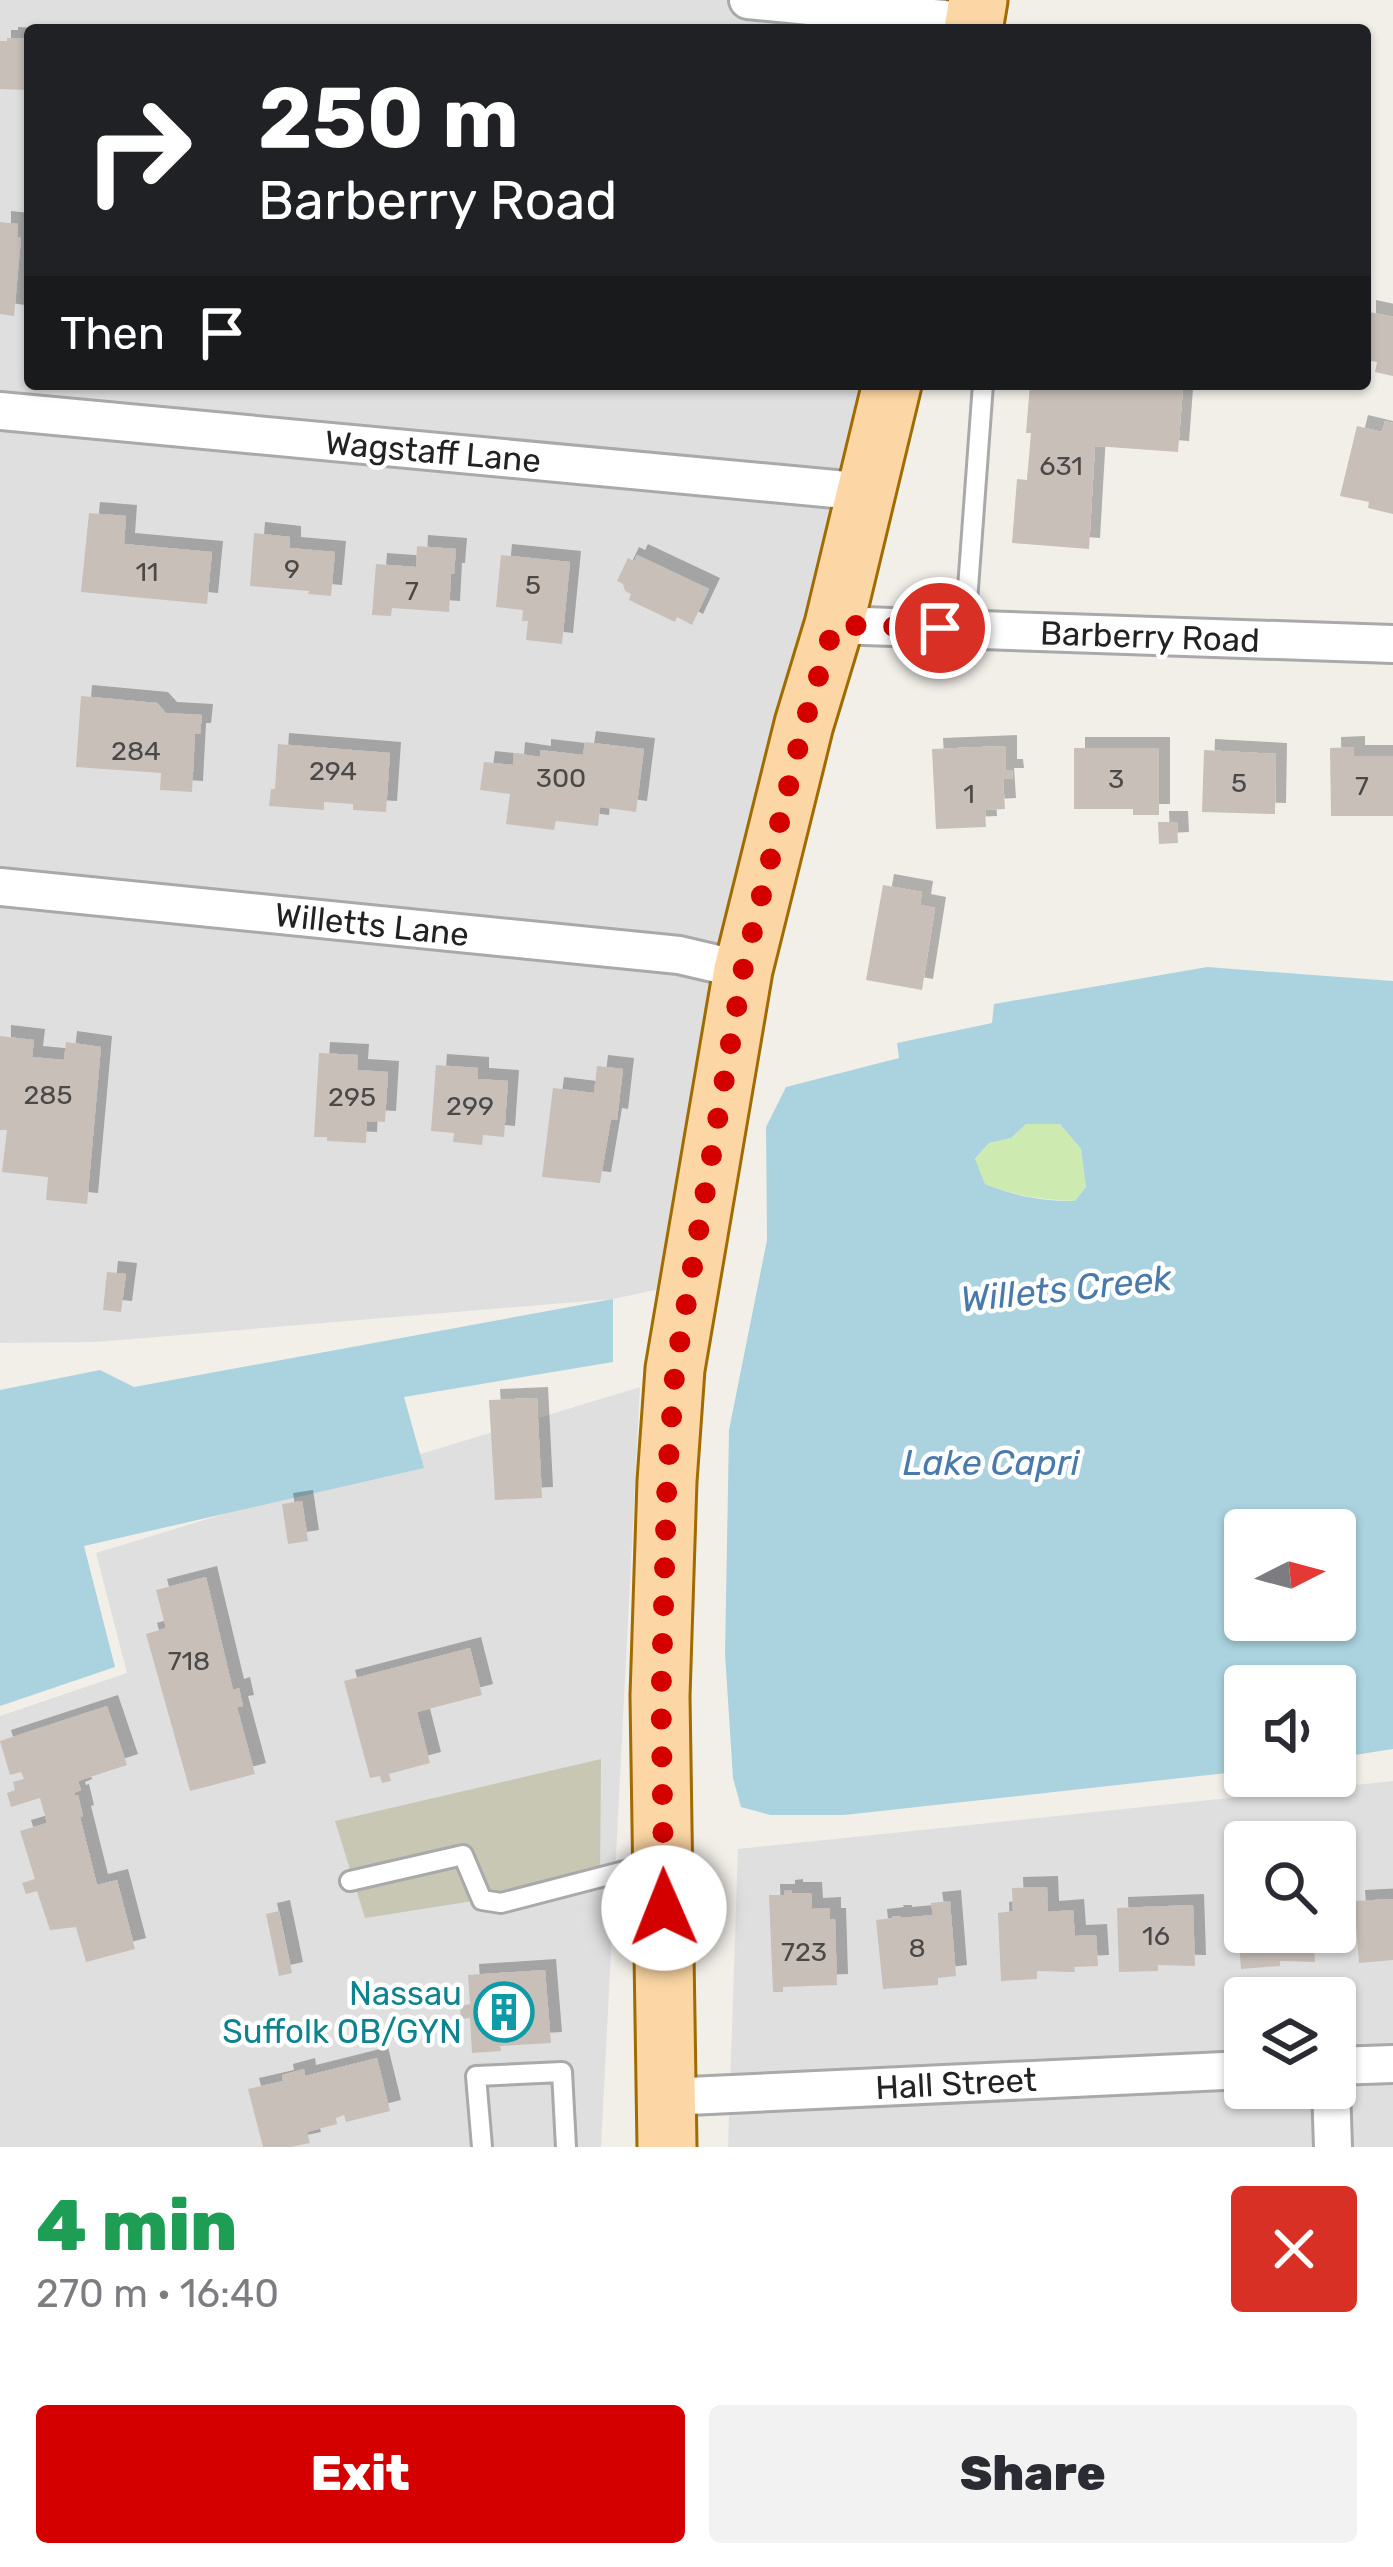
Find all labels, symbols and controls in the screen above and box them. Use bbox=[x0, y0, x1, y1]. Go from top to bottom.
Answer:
text: 250 m bbox=[258, 68, 519, 168]
icon: right bbox=[60, 72, 216, 228]
text: Barberry Road bbox=[258, 169, 617, 233]
icon: arrive bbox=[189, 300, 255, 366]
text: Then bbox=[60, 307, 165, 360]
street label: Wagstaff Lane bbox=[323, 423, 543, 480]
house number: 631 bbox=[1039, 450, 1083, 482]
house number: 9 bbox=[284, 553, 300, 585]
house number: 11 bbox=[135, 556, 159, 588]
house number: 5 bbox=[525, 569, 541, 601]
house number: 7 bbox=[405, 575, 419, 607]
pin bbox=[889, 577, 991, 679]
icon: arrive bbox=[907, 595, 973, 661]
street label: Barberry Road bbox=[1040, 613, 1260, 660]
house number: 284 bbox=[111, 735, 161, 767]
house number: 294 bbox=[309, 755, 357, 787]
house number: 300 bbox=[536, 762, 586, 794]
house number: 3 bbox=[1108, 763, 1124, 795]
house number: 5 bbox=[1231, 767, 1247, 799]
house number: 7 bbox=[1355, 770, 1369, 802]
house number: 1 bbox=[963, 778, 975, 810]
street label: Willetts Lane bbox=[273, 895, 471, 954]
house number: 285 bbox=[23, 1079, 73, 1111]
house number: 295 bbox=[328, 1081, 376, 1113]
house number: 299 bbox=[446, 1090, 494, 1122]
water label: Willets Creek bbox=[958, 1256, 1174, 1321]
water label: Lake Capri bbox=[903, 1441, 1081, 1484]
north arrow bbox=[1224, 1509, 1356, 1641]
map controls bbox=[1224, 1509, 1356, 2109]
house number: 718 bbox=[168, 1645, 210, 1677]
button: sound bbox=[1224, 1665, 1356, 1797]
button: search bbox=[1224, 1821, 1356, 1953]
position arrow bbox=[601, 1845, 727, 1971]
house number: 16 bbox=[1142, 1920, 1170, 1952]
house number: 8 bbox=[908, 1932, 926, 1964]
house number: 723 bbox=[781, 1936, 827, 1968]
place label: Nassau Suffolk OB/GYN bbox=[222, 1974, 462, 2051]
button: layers bbox=[1224, 1977, 1356, 2109]
building icon: Nassau Suffolk OB/GYN bbox=[473, 1981, 535, 2043]
street label: Hall Street bbox=[874, 2060, 1038, 2107]
text: 4 min bbox=[36, 2183, 237, 2268]
button: close bbox=[1231, 2186, 1357, 2312]
text: 270 m · 16:40 bbox=[36, 2271, 279, 2317]
button: Exit bbox=[36, 2405, 685, 2543]
button: Share bbox=[709, 2405, 1357, 2543]

